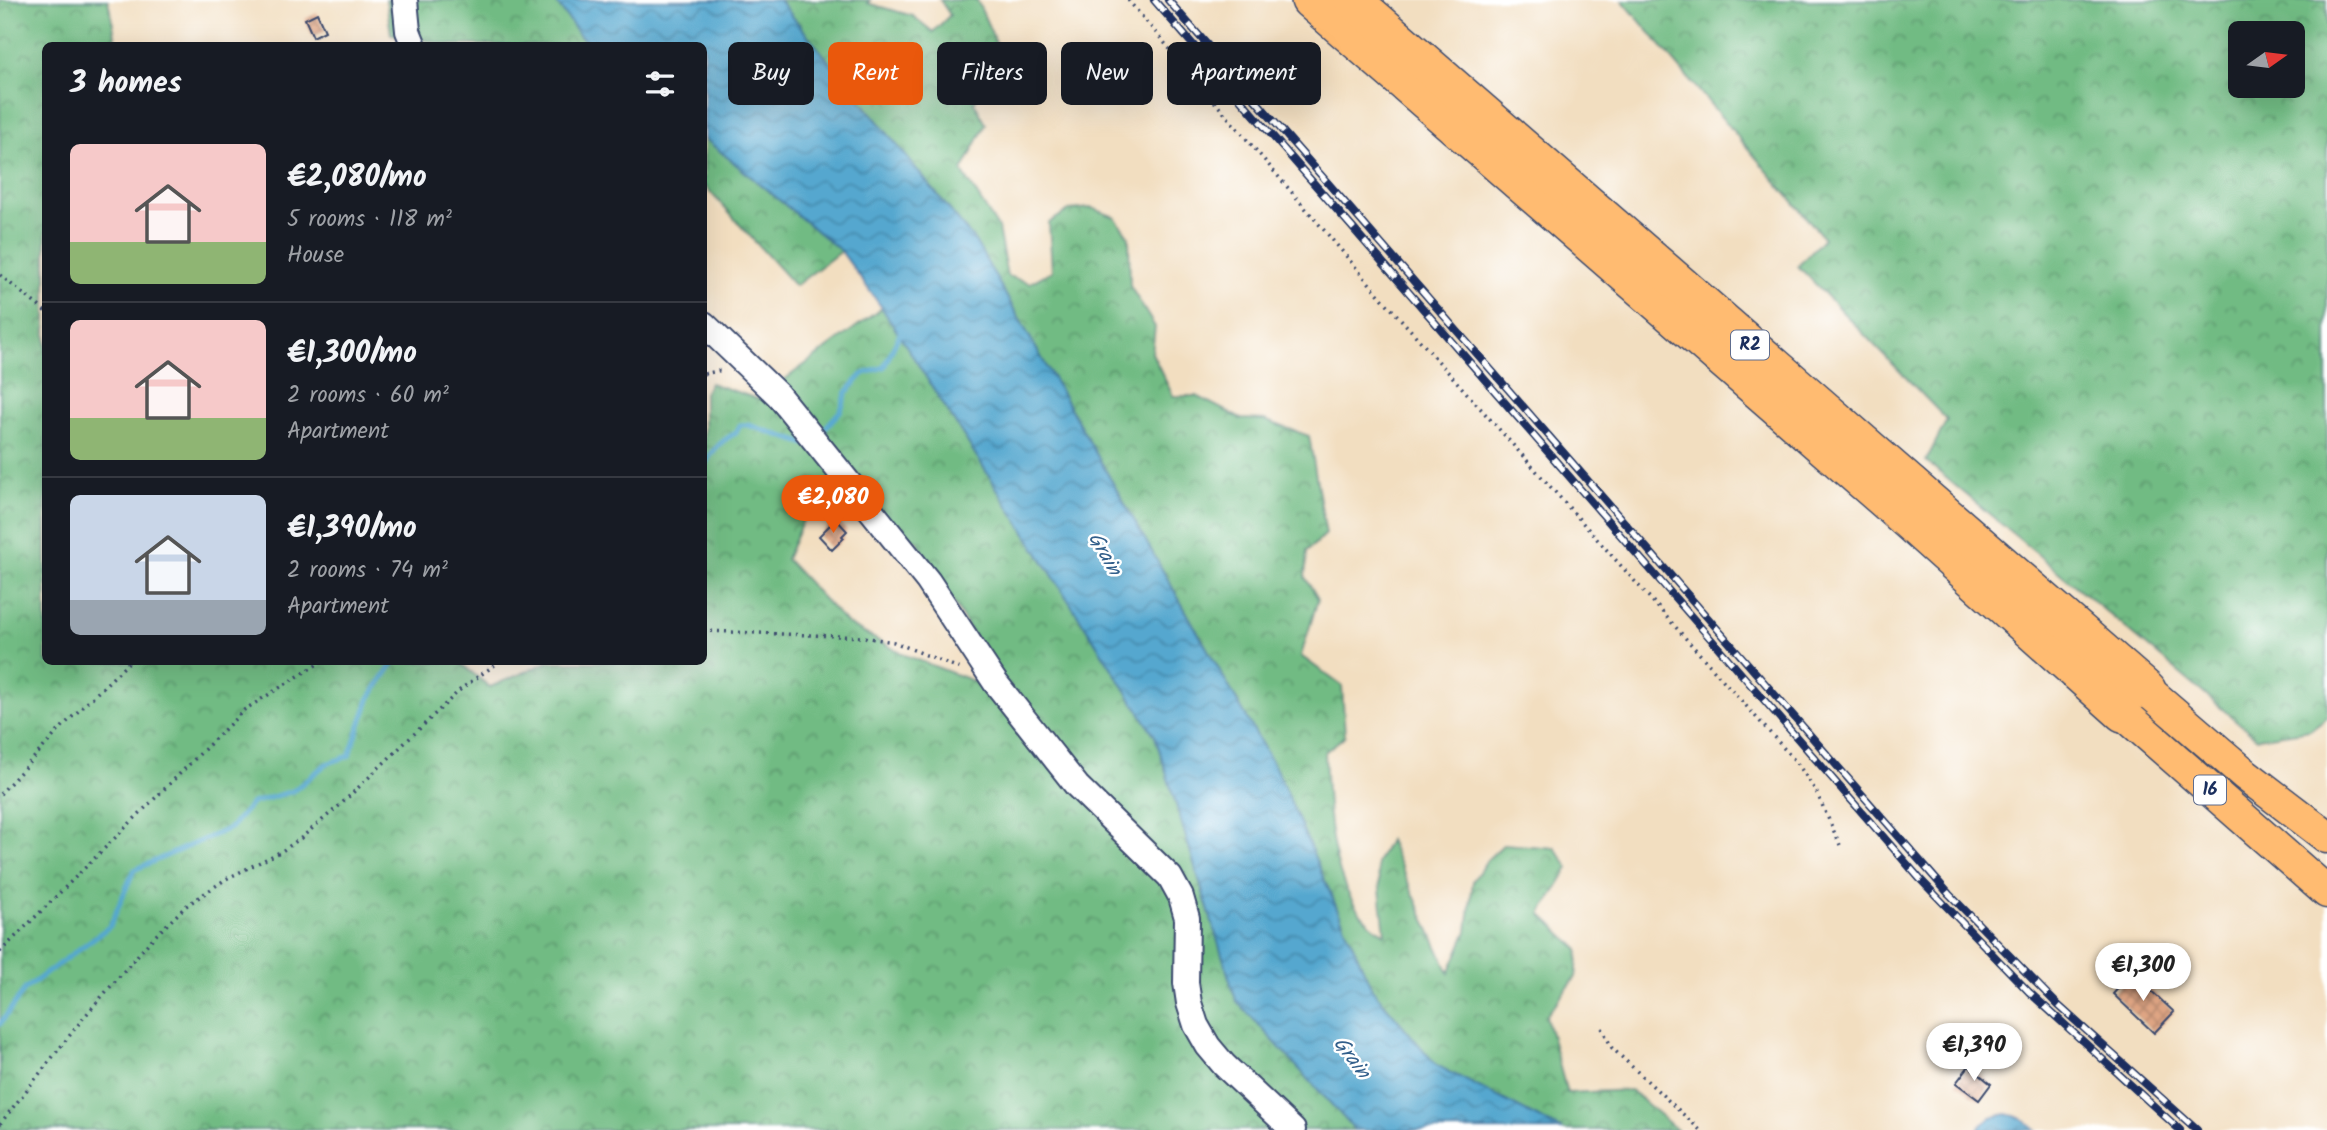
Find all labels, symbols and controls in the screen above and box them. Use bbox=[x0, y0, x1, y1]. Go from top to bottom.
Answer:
north arrow bbox=[2228, 21, 2305, 98]
map controls bbox=[2228, 21, 2305, 98]
chip: Buy bbox=[728, 42, 814, 105]
chip: Rent bbox=[828, 42, 923, 105]
chip: Filters bbox=[937, 42, 1047, 105]
chip: New bbox=[1061, 42, 1153, 105]
chip: Apartment bbox=[1167, 42, 1321, 105]
text: 3 homes bbox=[70, 60, 182, 108]
icon: filters bbox=[641, 65, 679, 103]
text: €2,080/mo bbox=[287, 154, 427, 202]
icon: home bbox=[126, 172, 210, 256]
text: 5 rooms · 118 m² bbox=[287, 202, 452, 238]
text: House bbox=[287, 238, 344, 274]
text: €1,300/mo bbox=[287, 330, 417, 378]
road number: R2 bbox=[1731, 330, 1769, 360]
icon: home bbox=[126, 348, 210, 432]
text: 2 rooms · 60 m² bbox=[287, 378, 449, 414]
text: Apartment bbox=[287, 414, 389, 450]
pin: €2,080 bbox=[776, 476, 890, 535]
text: €2,080 bbox=[797, 480, 869, 516]
text: €1,390/mo bbox=[287, 505, 417, 553]
icon: home bbox=[126, 523, 210, 607]
water label: Grain bbox=[1078, 526, 1131, 584]
text: 2 rooms · 74 m² bbox=[287, 553, 448, 589]
text: Apartment bbox=[287, 589, 389, 625]
road number: 16 bbox=[2194, 776, 2226, 804]
pin: €1,300 bbox=[2086, 944, 2200, 1003]
text: €1,300 bbox=[2111, 948, 2175, 984]
pin: €1,390 bbox=[1917, 1024, 2031, 1083]
text: €1,390 bbox=[1942, 1028, 2006, 1064]
water label: Grain bbox=[1324, 1030, 1379, 1088]

